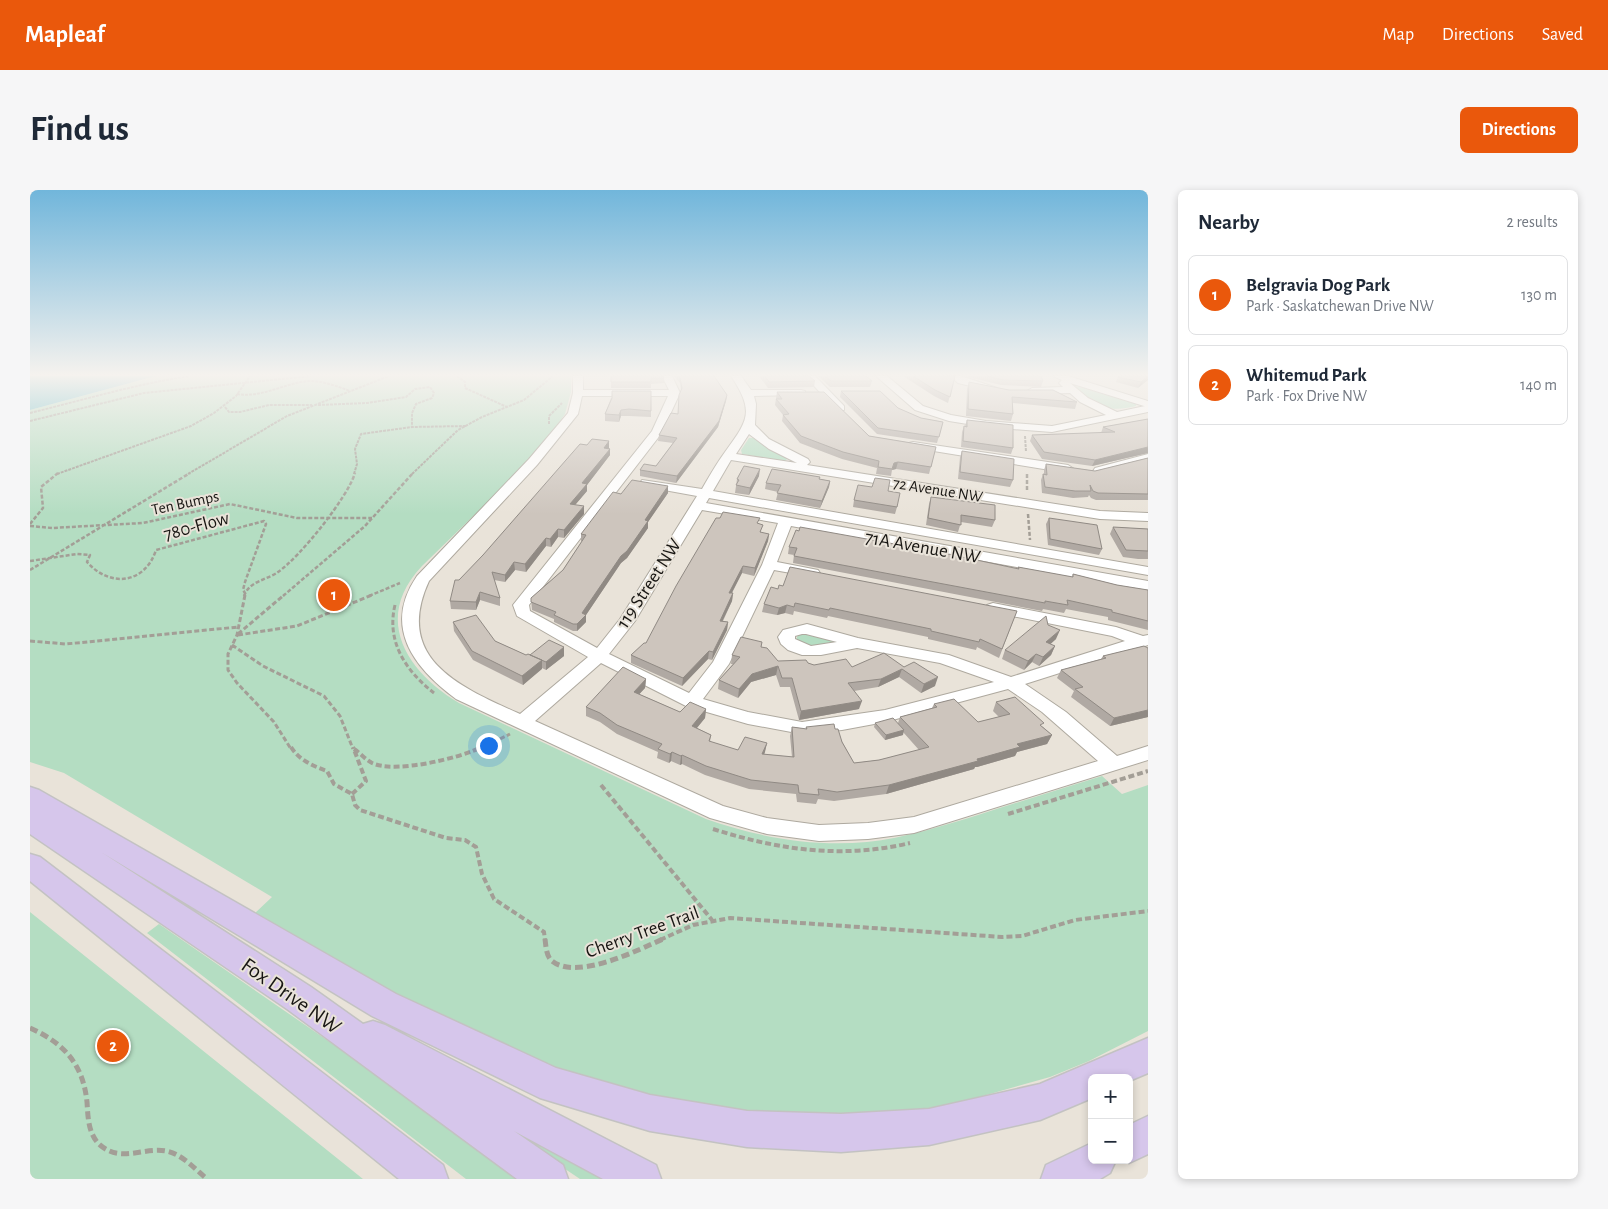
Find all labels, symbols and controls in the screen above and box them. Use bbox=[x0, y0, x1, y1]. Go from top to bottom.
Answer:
text: Mapleaf bbox=[25, 23, 105, 47]
text: Map bbox=[1383, 26, 1414, 44]
text: Directions bbox=[1442, 26, 1514, 44]
text: Saved bbox=[1542, 26, 1583, 44]
button: Directions bbox=[1460, 107, 1578, 153]
text: Find us bbox=[30, 112, 129, 147]
text: Nearby bbox=[1198, 212, 1259, 233]
text: 2 results bbox=[1506, 214, 1558, 230]
text: Belgravia Dog Park bbox=[1246, 276, 1390, 295]
text: 1 bbox=[1212, 287, 1218, 303]
text: 130 m bbox=[1521, 287, 1557, 303]
text: Park · Saskatchewan Drive NW bbox=[1246, 298, 1434, 314]
text: Whitemud Park bbox=[1246, 366, 1367, 385]
text: 2 bbox=[1211, 377, 1219, 393]
text: 140 m bbox=[1520, 377, 1557, 393]
text: Park · Fox Drive NW bbox=[1246, 388, 1367, 404]
street label: 72 Avenue NW bbox=[892, 475, 985, 505]
street label: Ten Bumps bbox=[150, 488, 220, 518]
street label: 780-Flow bbox=[162, 509, 231, 544]
street label: 71A Avenue NW bbox=[864, 528, 982, 567]
street label: 119 Street NW bbox=[613, 536, 685, 632]
pin: 1 bbox=[318, 576, 350, 614]
your location bbox=[476, 733, 502, 759]
street label: Cherry Tree Trail bbox=[583, 903, 702, 962]
street label: Fox Drive NW bbox=[238, 954, 346, 1038]
pin: 2 bbox=[97, 1027, 129, 1065]
map controls bbox=[1088, 1074, 1133, 1164]
button: + bbox=[1088, 1074, 1133, 1119]
button: − bbox=[1088, 1119, 1133, 1164]

